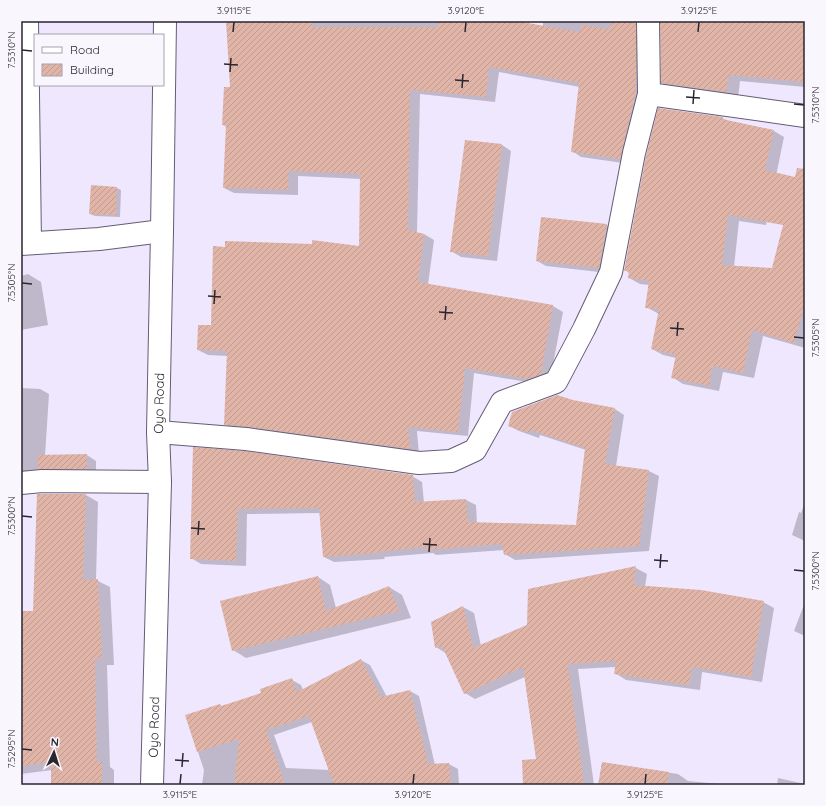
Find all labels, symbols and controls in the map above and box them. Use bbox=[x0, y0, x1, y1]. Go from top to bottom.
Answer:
text: 3.9115°E bbox=[217, 4, 252, 17]
text: 3.9120°E bbox=[448, 4, 485, 17]
text: 3.9125°E bbox=[681, 4, 718, 17]
text: 7.5310°N bbox=[5, 31, 18, 69]
legend bbox=[34, 34, 164, 86]
text: Road bbox=[70, 42, 100, 57]
text: Building bbox=[70, 62, 114, 77]
text: 7.5310°N bbox=[809, 86, 822, 124]
text: 7.5305°N bbox=[5, 263, 18, 303]
text: 7.5305°N bbox=[809, 318, 822, 358]
street label: Oyo Road bbox=[150, 372, 167, 434]
text: 7.5300°N bbox=[5, 496, 18, 536]
text: 7.5300°N bbox=[809, 551, 822, 591]
street label: Oyo Road bbox=[145, 696, 162, 758]
text: 7.5295°N bbox=[5, 730, 18, 768]
north arrow bbox=[34, 732, 74, 772]
text: N bbox=[50, 735, 59, 749]
text: 3.9115°E bbox=[163, 788, 198, 801]
text: 3.9120°E bbox=[395, 788, 432, 801]
text: 3.9125°E bbox=[627, 788, 664, 801]

